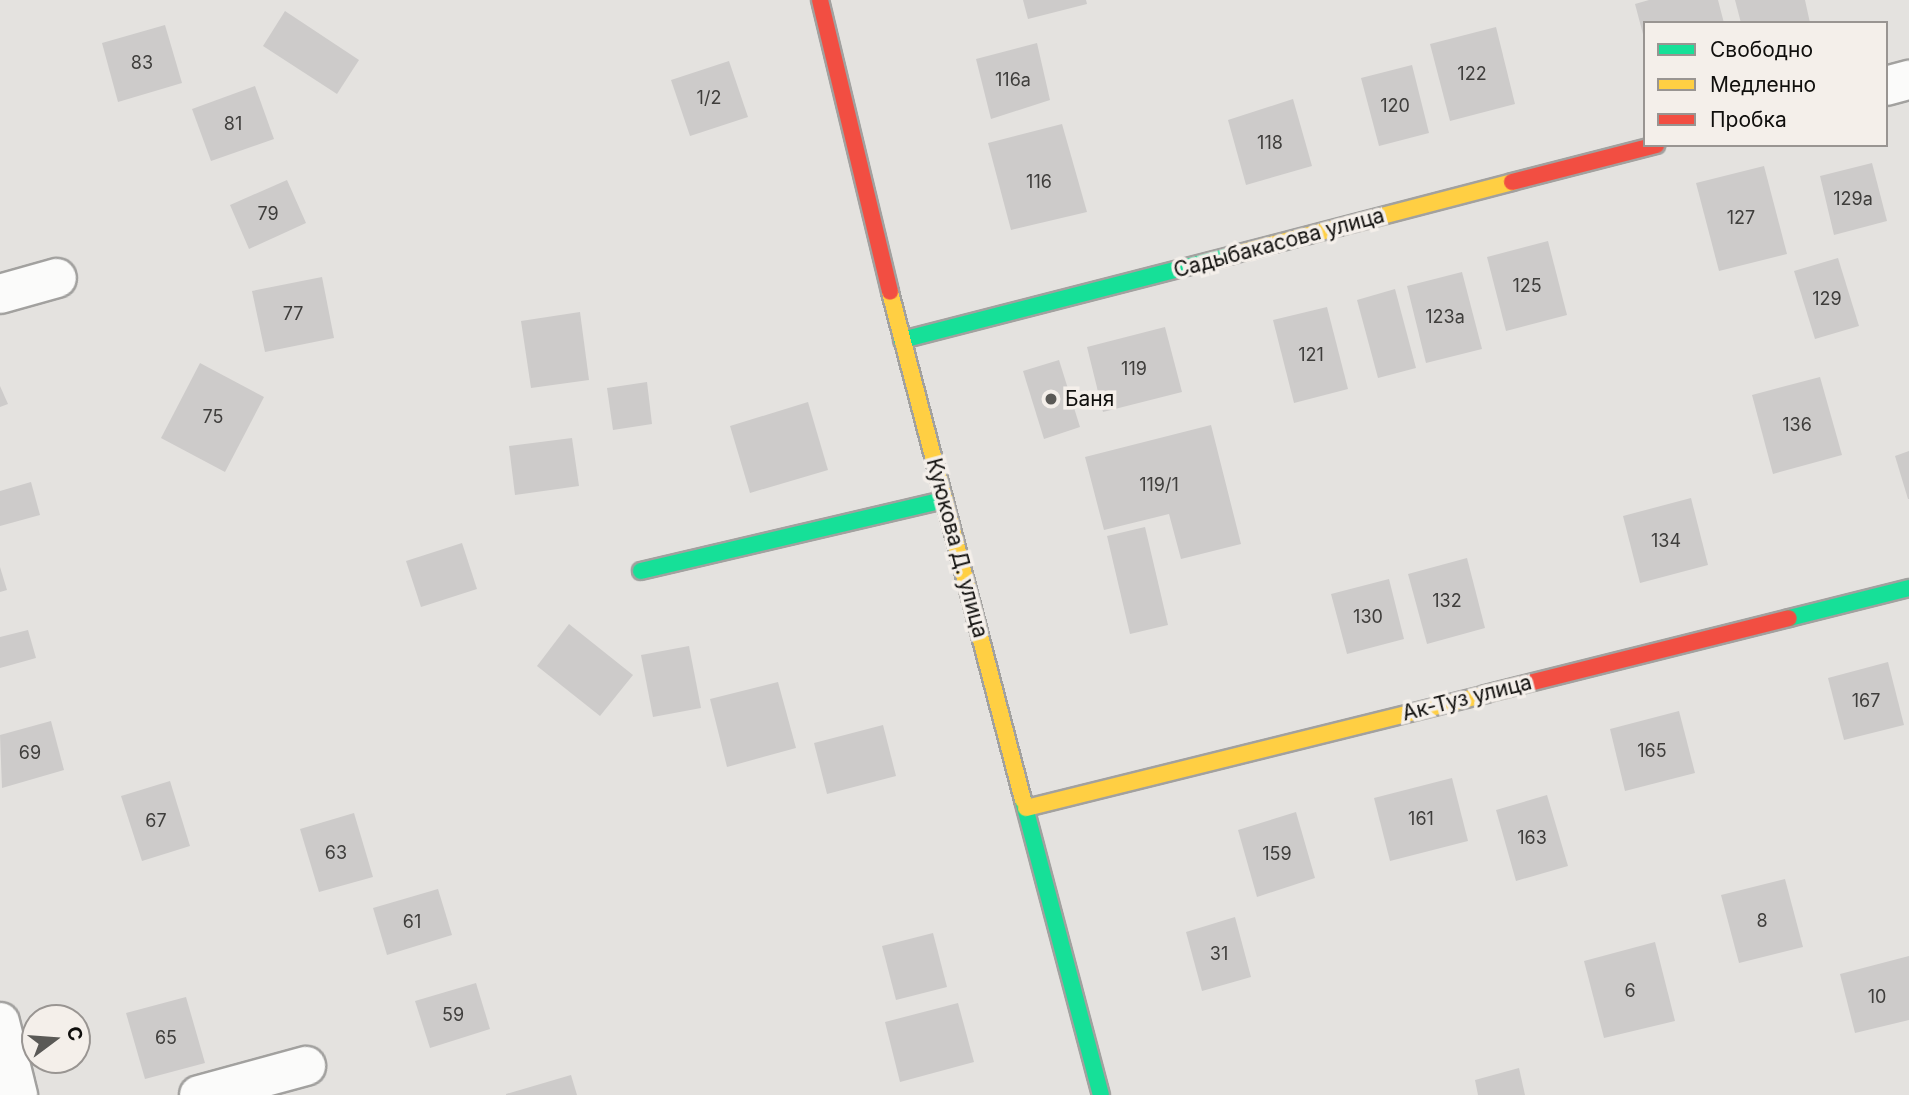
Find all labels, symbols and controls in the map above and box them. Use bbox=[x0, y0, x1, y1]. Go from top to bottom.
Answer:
legend bbox=[1643, 21, 1888, 147]
text: Свободно bbox=[1710, 37, 1813, 62]
house number: 83 bbox=[131, 52, 153, 74]
house number: 122 bbox=[1457, 63, 1487, 85]
house number: 116а bbox=[995, 69, 1031, 91]
text: Медленно bbox=[1710, 72, 1816, 97]
house number: 1/2 bbox=[697, 87, 721, 109]
house number: 120 bbox=[1380, 95, 1410, 117]
text: Пробка bbox=[1710, 107, 1787, 132]
house number: 81 bbox=[224, 113, 242, 135]
house number: 118 bbox=[1257, 132, 1283, 154]
house number: 116 bbox=[1026, 171, 1052, 193]
house number: 129а bbox=[1833, 188, 1873, 210]
house number: 79 bbox=[257, 203, 279, 225]
street label: Садыбакасова улица bbox=[1171, 203, 1387, 283]
house number: 127 bbox=[1727, 207, 1755, 229]
house number: 125 bbox=[1512, 275, 1542, 297]
house number: 129 bbox=[1812, 288, 1842, 310]
house number: 77 bbox=[283, 303, 303, 325]
house number: 123а bbox=[1425, 306, 1465, 328]
house number: 121 bbox=[1298, 344, 1324, 366]
house number: 119 bbox=[1121, 358, 1147, 380]
place label: Баня bbox=[1065, 386, 1114, 412]
marker: Баня bbox=[1043, 391, 1059, 407]
house number: 75 bbox=[203, 406, 223, 428]
house number: 136 bbox=[1782, 414, 1812, 436]
street label: Куюкова Д. улица bbox=[921, 456, 993, 640]
house number: 119/1 bbox=[1139, 474, 1179, 496]
house number: 134 bbox=[1651, 530, 1681, 552]
house number: 132 bbox=[1432, 590, 1462, 612]
house number: 130 bbox=[1353, 606, 1383, 628]
street label: Ак-Туз улица bbox=[1400, 670, 1534, 726]
house number: 167 bbox=[1852, 690, 1880, 712]
house number: 165 bbox=[1637, 740, 1667, 762]
house number: 69 bbox=[19, 742, 41, 764]
house number: 161 bbox=[1408, 808, 1434, 830]
house number: 67 bbox=[145, 810, 167, 832]
house number: 163 bbox=[1517, 827, 1547, 849]
house number: 63 bbox=[325, 842, 347, 864]
house number: 159 bbox=[1262, 843, 1292, 865]
house number: 8 bbox=[1756, 910, 1768, 932]
house number: 61 bbox=[403, 911, 421, 933]
house number: 31 bbox=[1210, 943, 1228, 965]
house number: 6 bbox=[1624, 980, 1636, 1002]
house number: 10 bbox=[1868, 986, 1886, 1008]
north arrow bbox=[21, 1004, 91, 1074]
house number: 59 bbox=[442, 1004, 464, 1026]
text: С bbox=[62, 1024, 88, 1044]
house number: 65 bbox=[155, 1027, 177, 1049]

